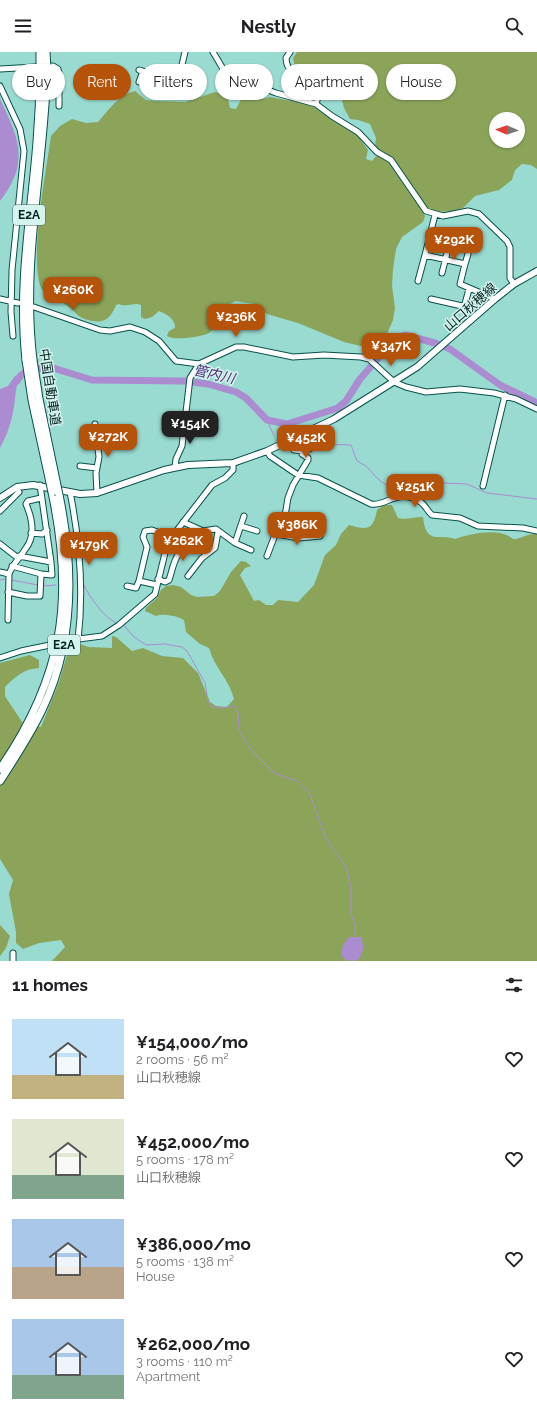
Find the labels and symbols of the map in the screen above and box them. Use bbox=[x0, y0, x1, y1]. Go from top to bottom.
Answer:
north arrow bbox=[489, 112, 525, 148]
road number: E2A bbox=[13, 205, 45, 225]
pin: ¥292K bbox=[426, 227, 482, 261]
pin: ¥260K bbox=[45, 277, 101, 311]
street label: 山口秋穂線 bbox=[441, 280, 499, 334]
pin: ¥236K bbox=[208, 304, 264, 338]
pin: ¥347K bbox=[363, 333, 419, 367]
street label: 中国自動車道 bbox=[36, 347, 64, 427]
water label: 管内川 bbox=[192, 361, 238, 387]
pin: ¥154K bbox=[162, 411, 218, 445]
pin: ¥272K bbox=[80, 424, 136, 458]
pin: ¥452K bbox=[278, 425, 334, 459]
pin: ¥251K bbox=[387, 474, 443, 508]
pin: ¥386K bbox=[269, 512, 325, 546]
pin: ¥262K bbox=[155, 528, 211, 562]
pin: ¥179K bbox=[61, 532, 117, 566]
road number: E2A bbox=[48, 635, 80, 655]

